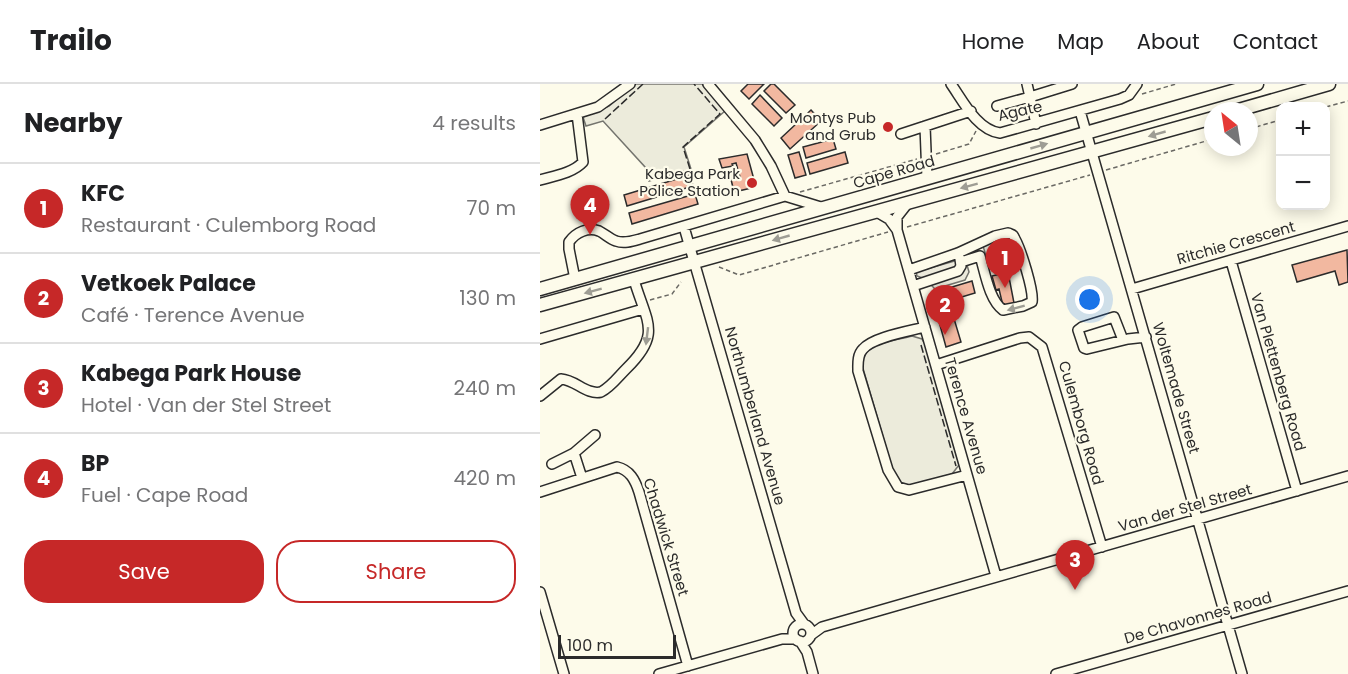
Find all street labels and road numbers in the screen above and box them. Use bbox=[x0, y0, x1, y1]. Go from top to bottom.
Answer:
street label: Agate bbox=[996, 95, 1044, 126]
street label: Cape Road bbox=[851, 150, 937, 193]
street label: Ritchie Crescent bbox=[1174, 216, 1297, 269]
street label: Van Plettenberg Road bbox=[1246, 290, 1311, 453]
street label: Woltemade Street bbox=[1148, 320, 1205, 456]
street label: Northumberland Avenue bbox=[720, 324, 791, 508]
street label: Terence Avenue bbox=[940, 355, 993, 477]
street label: Culemborg Road bbox=[1054, 358, 1109, 487]
street label: Chadwick Street bbox=[639, 475, 694, 598]
street label: Van der Stel Street bbox=[1116, 478, 1254, 537]
street label: De Chavonnes Road bbox=[1122, 586, 1274, 649]

